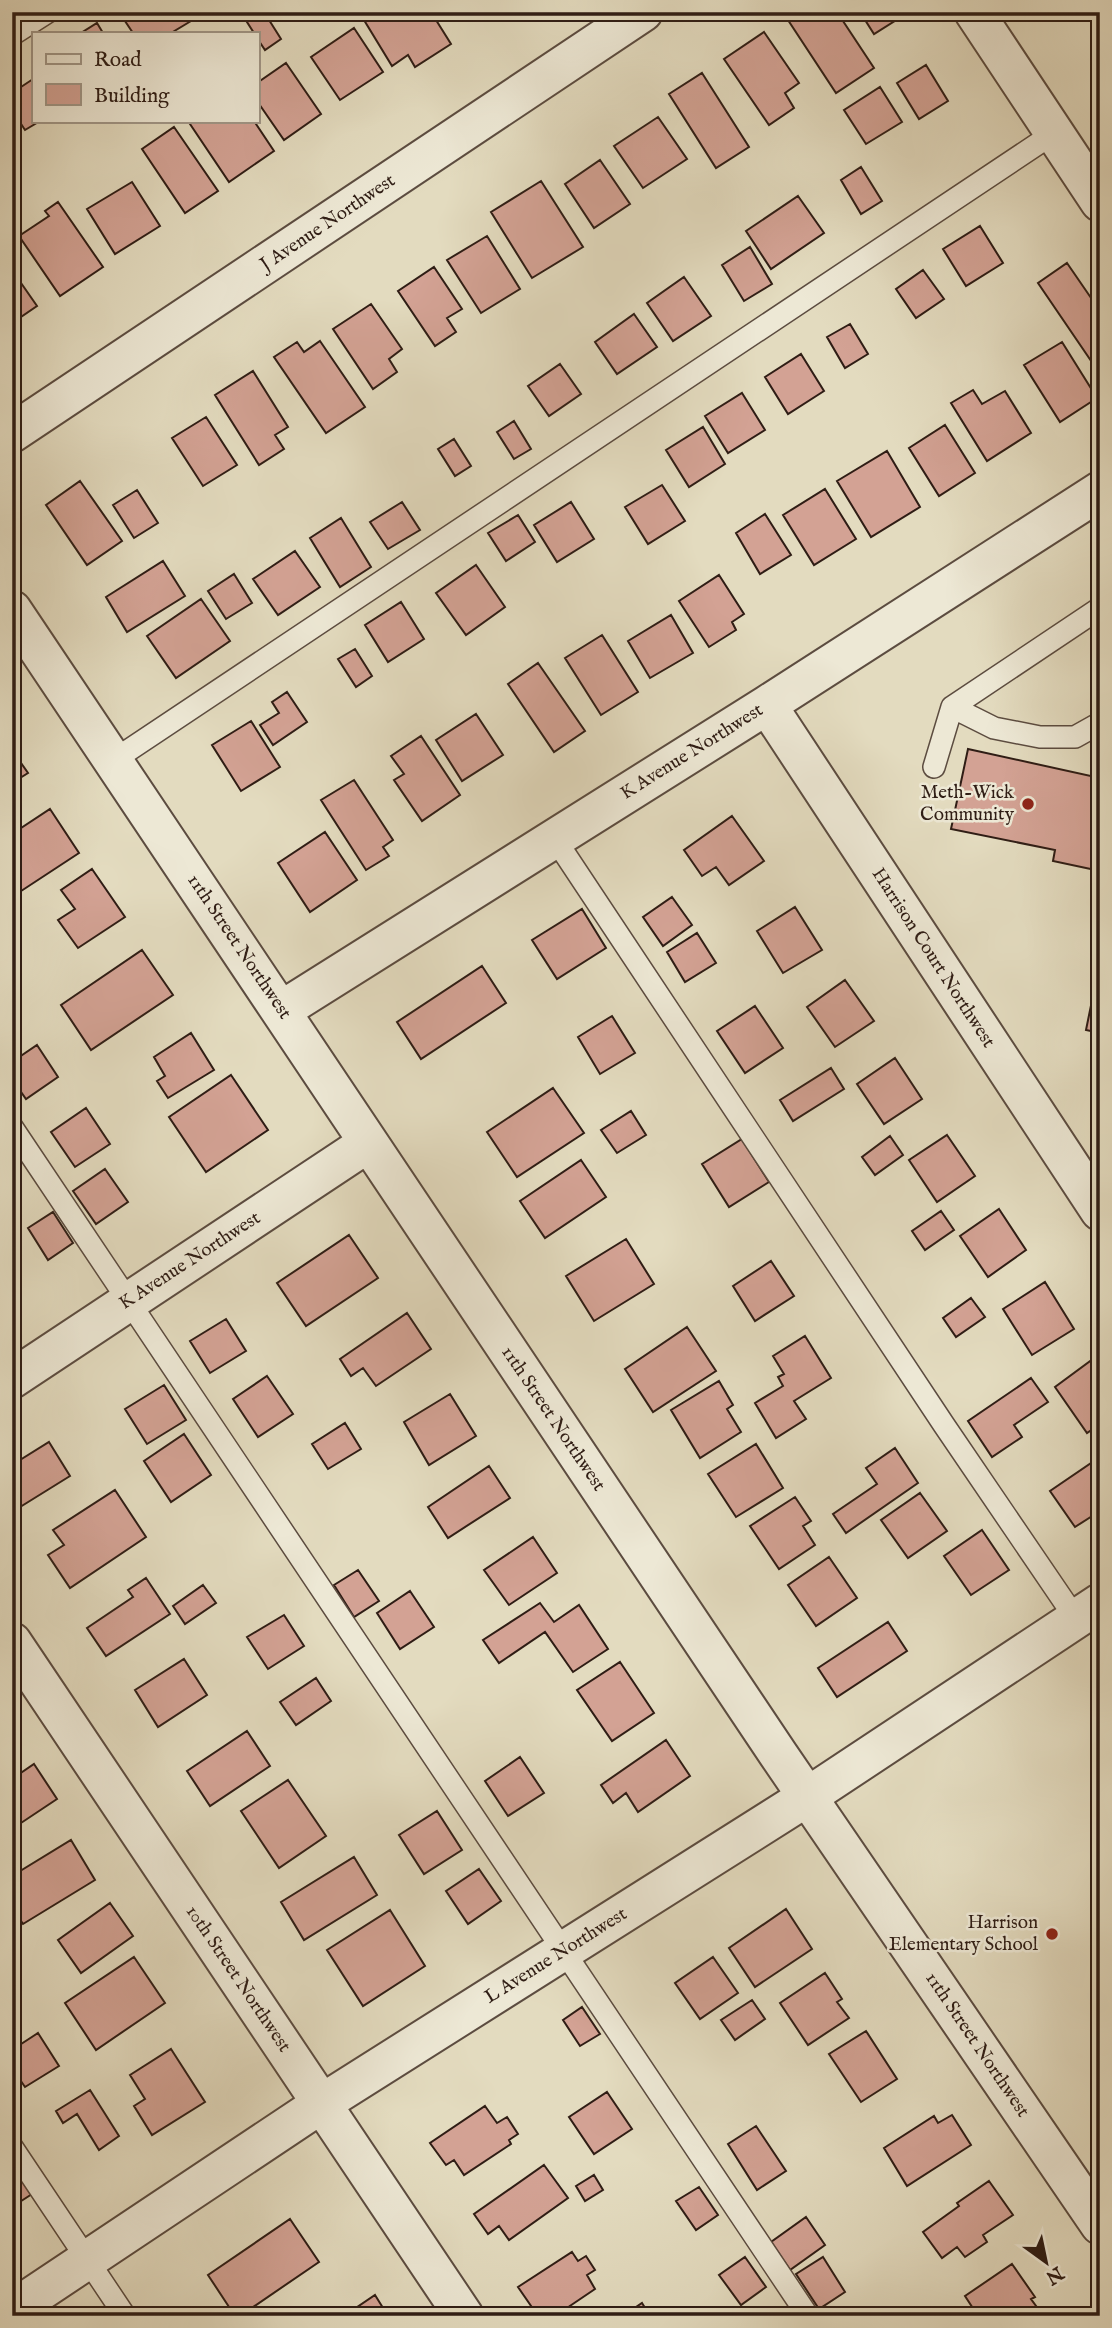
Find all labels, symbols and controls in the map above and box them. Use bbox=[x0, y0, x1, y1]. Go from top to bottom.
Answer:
legend bbox=[32, 32, 259, 122]
text: Road bbox=[94, 47, 142, 74]
text: Building bbox=[94, 83, 170, 110]
street label: J Avenue Northwest bbox=[254, 169, 401, 278]
street label: K Avenue Northwest bbox=[616, 698, 768, 806]
place label: Meth-Wick Community bbox=[920, 781, 1015, 827]
marker: Meth-Wick Community bbox=[1020, 796, 1036, 812]
street label: Harrison Court Northwest bbox=[866, 864, 1000, 1053]
street label: 11th Street Northwest bbox=[182, 870, 297, 1025]
street label: K Avenue Northwest bbox=[115, 1206, 266, 1316]
street label: 11th Street Northwest bbox=[496, 1342, 611, 1497]
street label: 10th Street Northwest bbox=[180, 1901, 296, 2057]
street label: L Avenue Northwest bbox=[480, 1902, 632, 2010]
place label: Harrison Elementary School bbox=[889, 1911, 1039, 1957]
marker: Harrison Elementary School bbox=[1044, 1926, 1060, 1942]
street label: 11th Street Northwest bbox=[920, 1968, 1035, 2123]
north arrow bbox=[1010, 2226, 1080, 2296]
text: N bbox=[1040, 2259, 1068, 2289]

